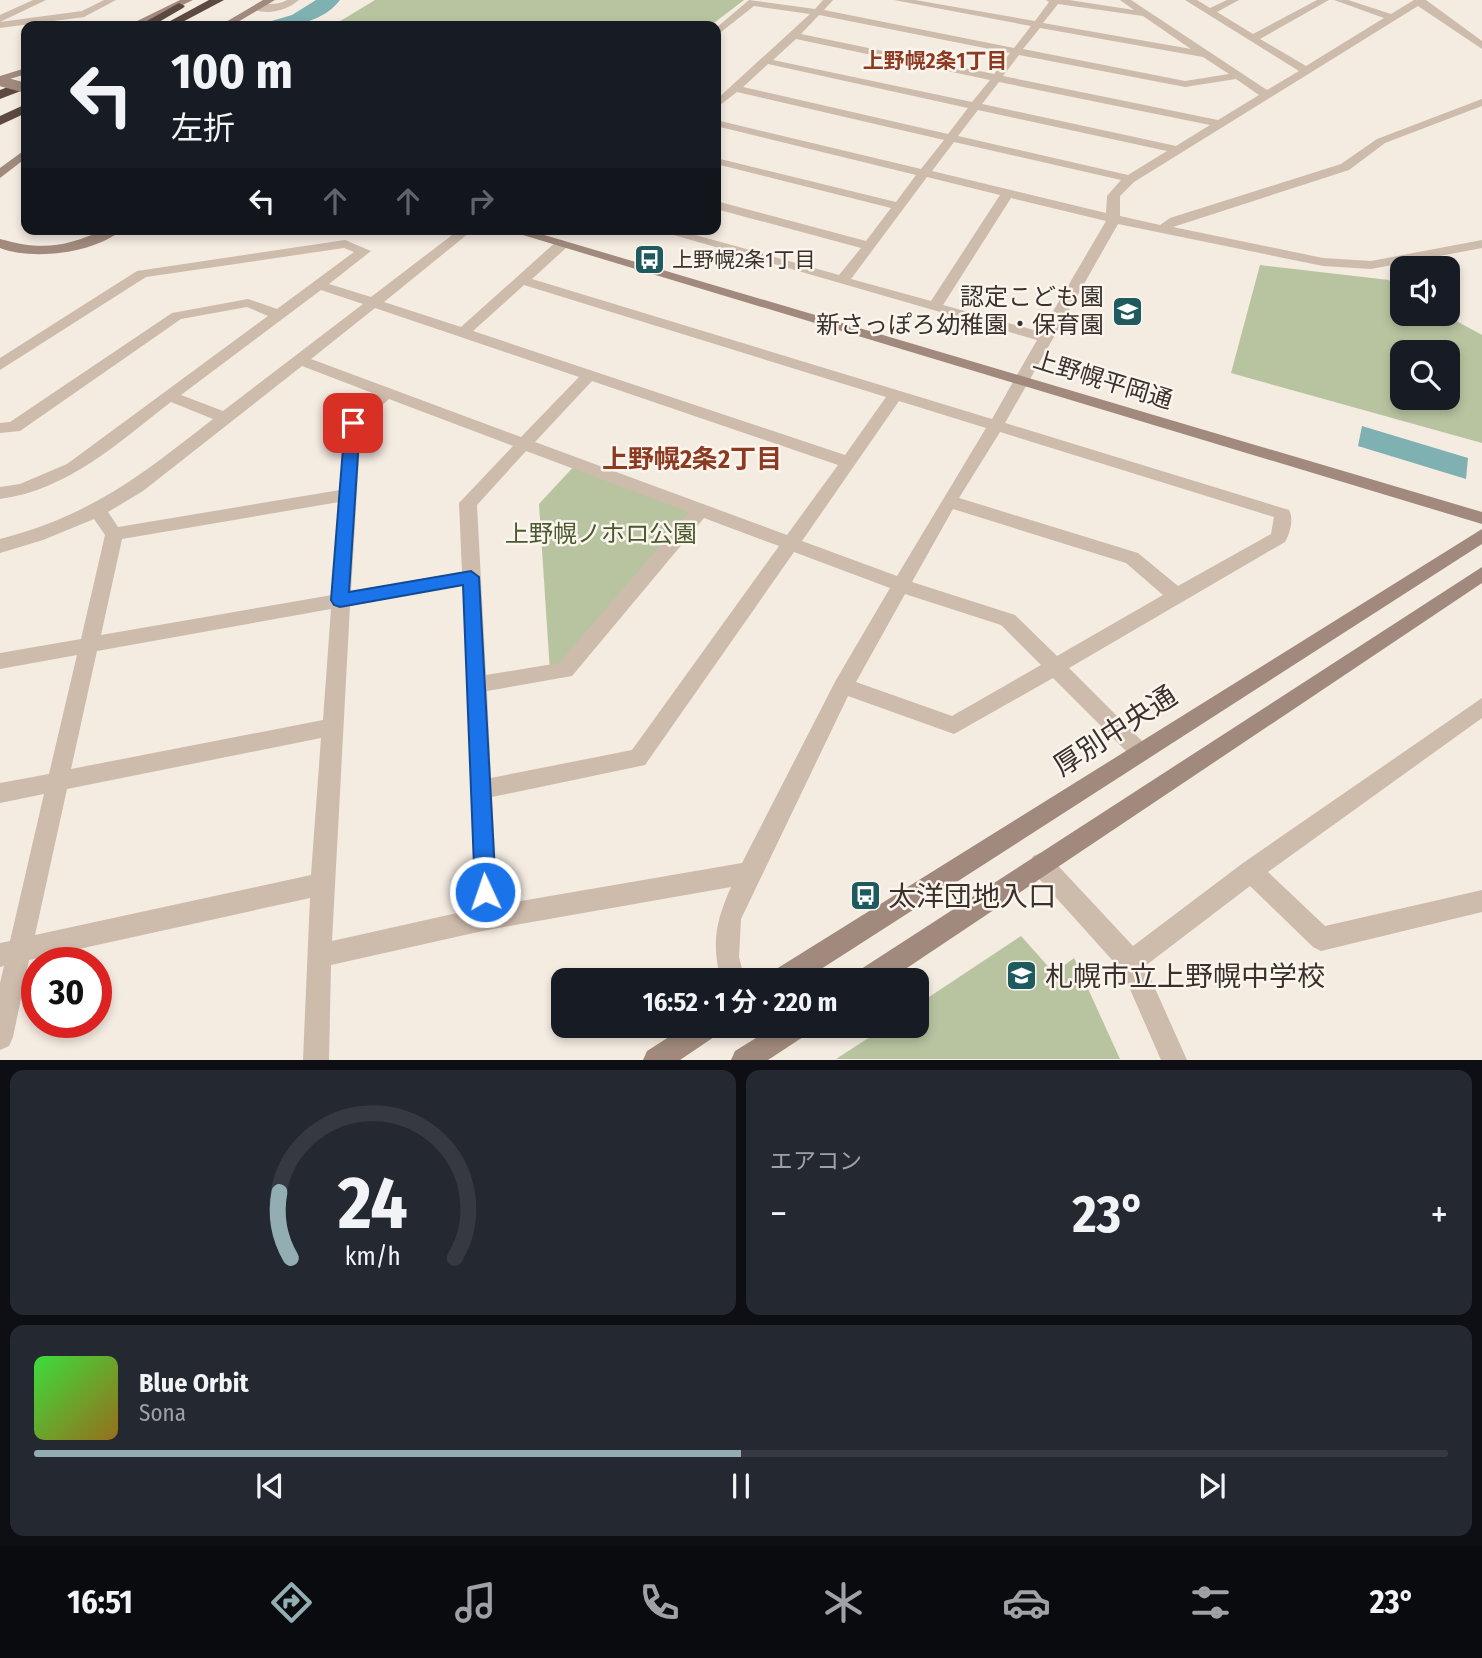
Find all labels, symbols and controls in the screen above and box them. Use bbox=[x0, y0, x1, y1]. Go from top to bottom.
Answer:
text: 100 m bbox=[171, 42, 293, 101]
district label: 上野幌2条1丁目 bbox=[863, 48, 1007, 74]
icon: left bbox=[56, 49, 147, 140]
text: 左折 bbox=[171, 109, 235, 147]
icon: left bbox=[243, 182, 281, 220]
icon: ahead bbox=[316, 182, 354, 220]
icon: ahead bbox=[389, 182, 427, 220]
icon: right bbox=[462, 182, 500, 220]
bus stop icon: 上野幌2条1丁目 bbox=[632, 243, 666, 277]
place label: 上野幌2条1丁目 bbox=[672, 247, 815, 273]
map controls bbox=[1390, 256, 1460, 410]
button: sound bbox=[1390, 256, 1460, 326]
place label: 認定こども園 新さっぽろ幼稚園・保育園 bbox=[816, 283, 1104, 339]
school or university icon: 認定こども園 新さっぽろ幼稚園・保育園 bbox=[1110, 294, 1144, 328]
button: search bbox=[1390, 340, 1460, 410]
street label: 上野幌平岡通 bbox=[1030, 346, 1176, 414]
pin bbox=[323, 393, 383, 453]
icon: arrive bbox=[334, 404, 372, 442]
district label: 上野幌2条2丁目 bbox=[602, 444, 782, 475]
park label: 上野幌ノホロ公園 bbox=[505, 520, 697, 548]
street label: 厚別中央通 bbox=[1047, 679, 1183, 783]
position arrow bbox=[448, 855, 522, 929]
bus stop icon: 太洋団地入口 bbox=[848, 879, 882, 913]
place label: 太洋団地入口 bbox=[888, 880, 1056, 913]
speed limit sign: 30 bbox=[21, 947, 112, 1038]
school or university icon: 札幌市立上野幌中学校 bbox=[1005, 959, 1039, 993]
place label: 札幌市立上野幌中学校 bbox=[1045, 960, 1325, 993]
text: 16:52 · 1 分 · 220 m bbox=[643, 987, 837, 1018]
text: エアコン bbox=[770, 1147, 862, 1175]
text: 24 bbox=[337, 1161, 408, 1248]
text: 23° bbox=[1072, 1183, 1145, 1246]
text: − bbox=[770, 1191, 787, 1237]
text: + bbox=[1431, 1191, 1448, 1237]
text: km/h bbox=[345, 1242, 401, 1272]
text: Blue Orbit bbox=[139, 1368, 249, 1399]
text: Sona bbox=[139, 1399, 186, 1427]
icon: previous bbox=[251, 1467, 289, 1505]
icon: pause bbox=[722, 1467, 760, 1505]
icon: next bbox=[1193, 1467, 1231, 1505]
icon: directions bbox=[267, 1578, 316, 1627]
icon: music bbox=[451, 1578, 500, 1627]
icon: phone bbox=[635, 1578, 684, 1627]
icon: climate bbox=[819, 1578, 868, 1627]
icon: car bbox=[1002, 1578, 1051, 1627]
icon: filters bbox=[1186, 1578, 1235, 1627]
text: 16:51 bbox=[67, 1583, 133, 1621]
text: 23° bbox=[1370, 1583, 1415, 1621]

